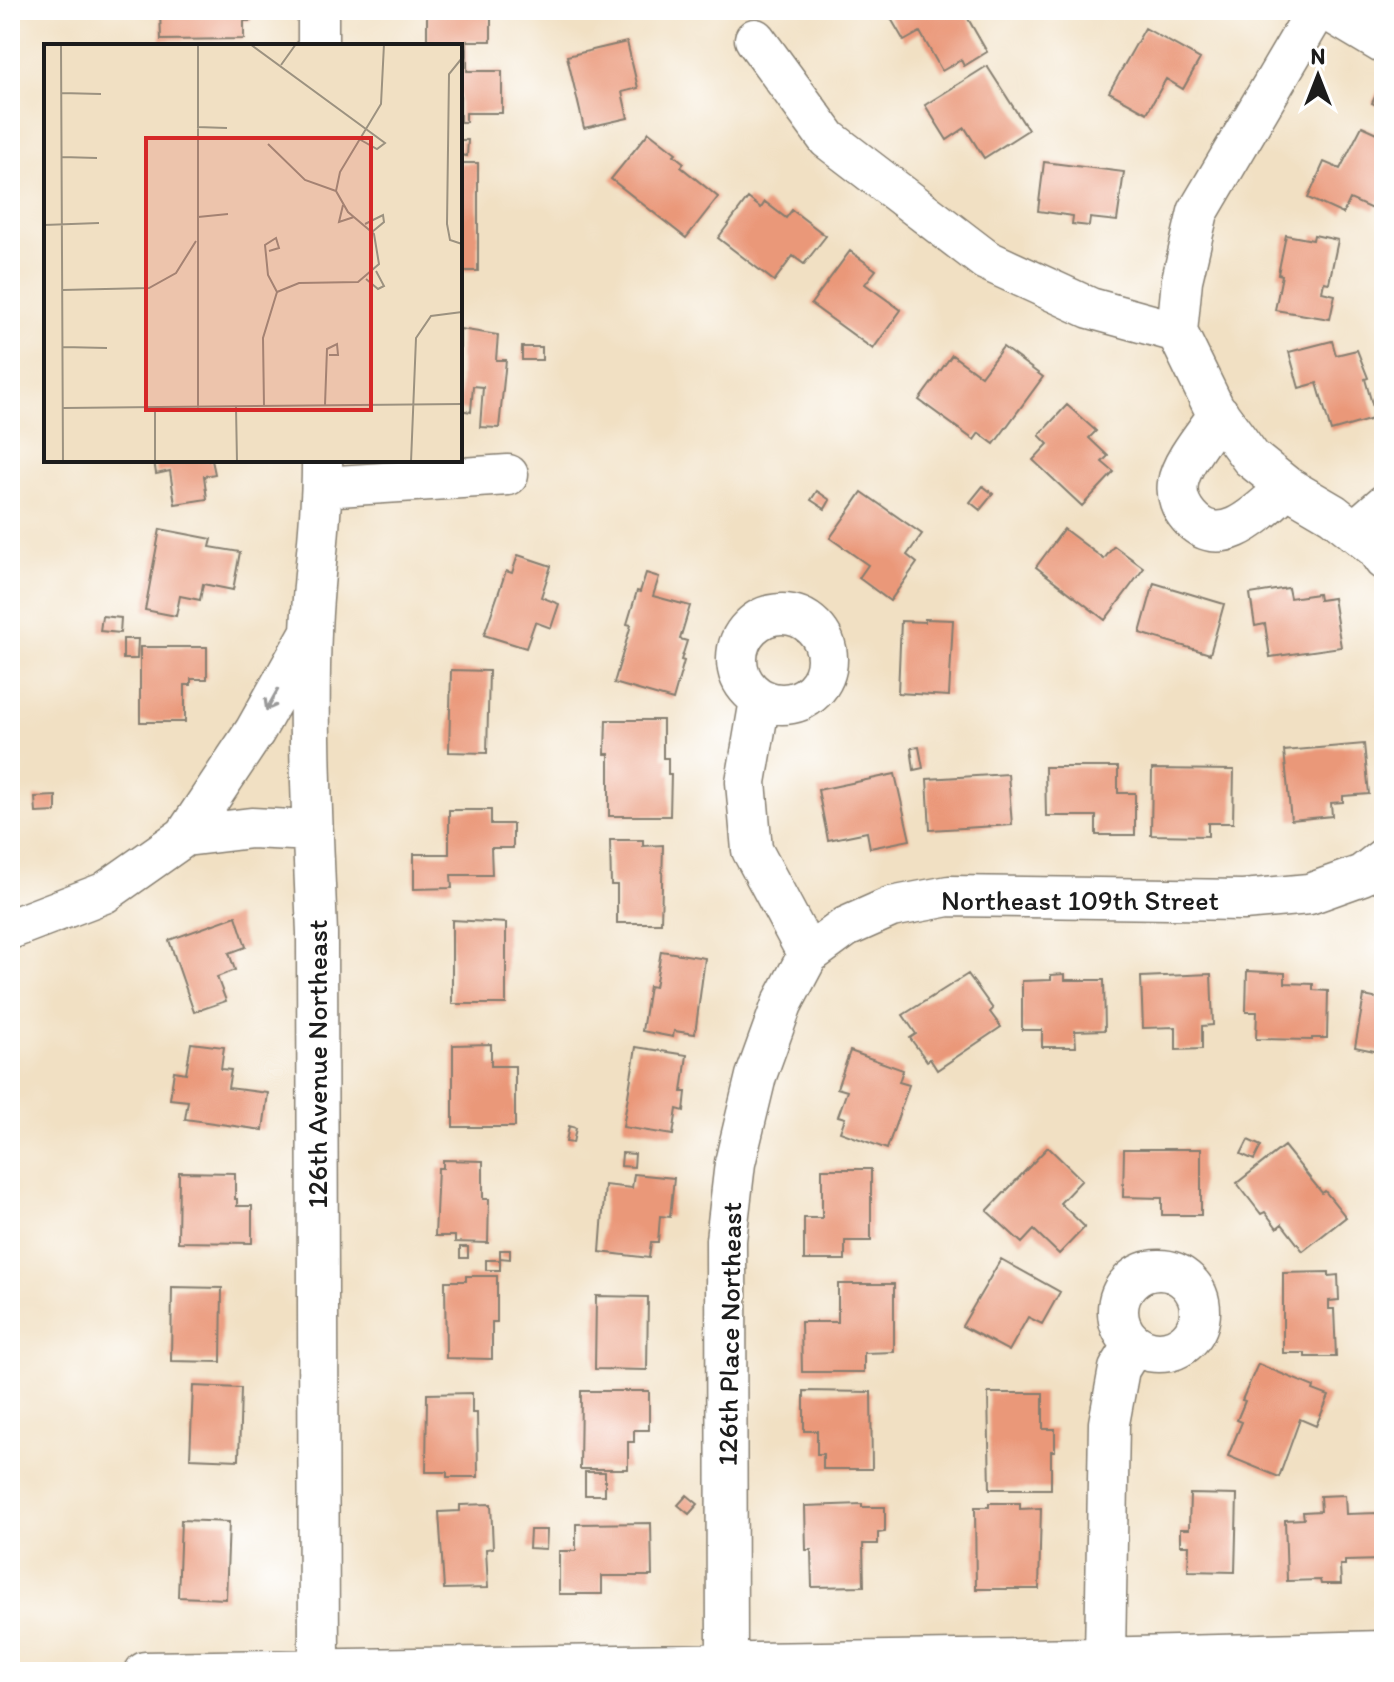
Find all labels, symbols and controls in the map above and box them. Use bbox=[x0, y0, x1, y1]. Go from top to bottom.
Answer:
north arrow bbox=[1278, 36, 1358, 116]
text: N bbox=[1311, 43, 1325, 70]
inset map bbox=[44, 44, 462, 462]
one-way arrow bbox=[264, 688, 280, 711]
street label: Northeast 109th Street bbox=[941, 883, 1219, 917]
street label: 126th Avenue Northeast bbox=[300, 919, 334, 1209]
street label: 126th Place Northeast bbox=[710, 1202, 748, 1466]

